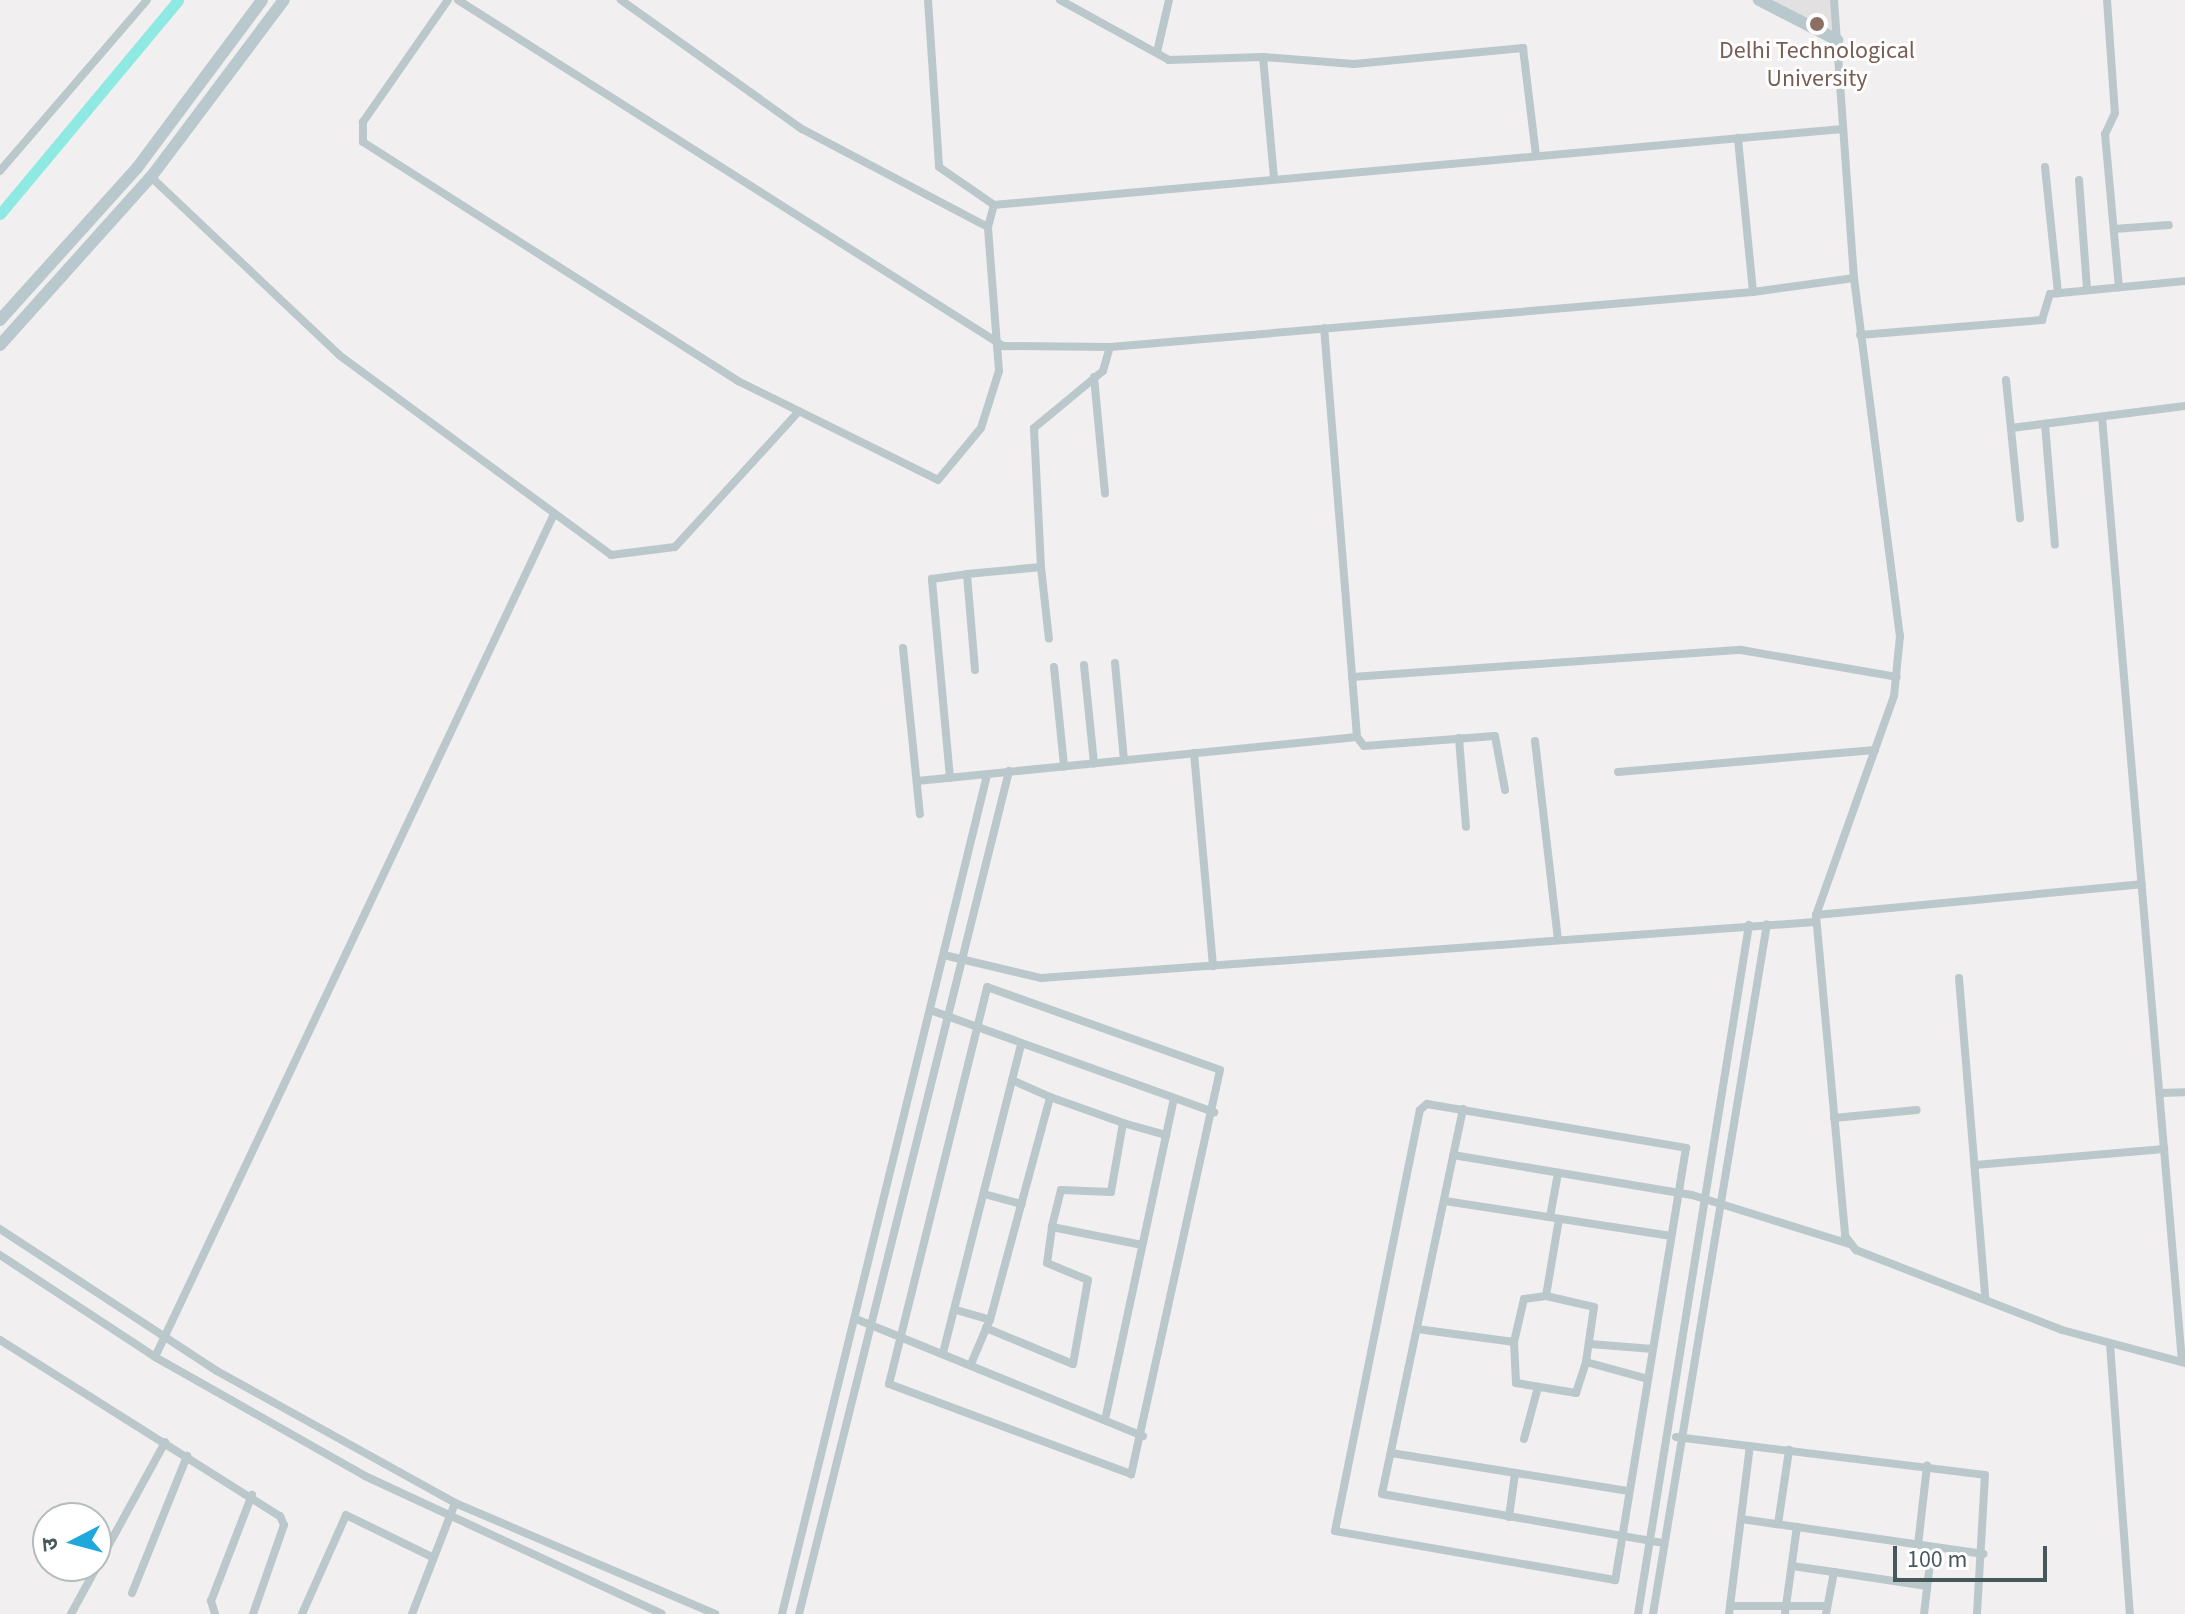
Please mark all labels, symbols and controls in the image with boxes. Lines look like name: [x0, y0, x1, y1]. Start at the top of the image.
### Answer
marker: Delhi Technological University: [1808, 15, 1826, 33]
place label: Delhi Technological University: [1719, 37, 1915, 93]
north arrow: [32, 1502, 112, 1582]
scale bar: [1897, 1530, 2051, 1580]
text: उ: [34, 1536, 67, 1552]
text: 100 m: [1907, 1542, 1967, 1577]

